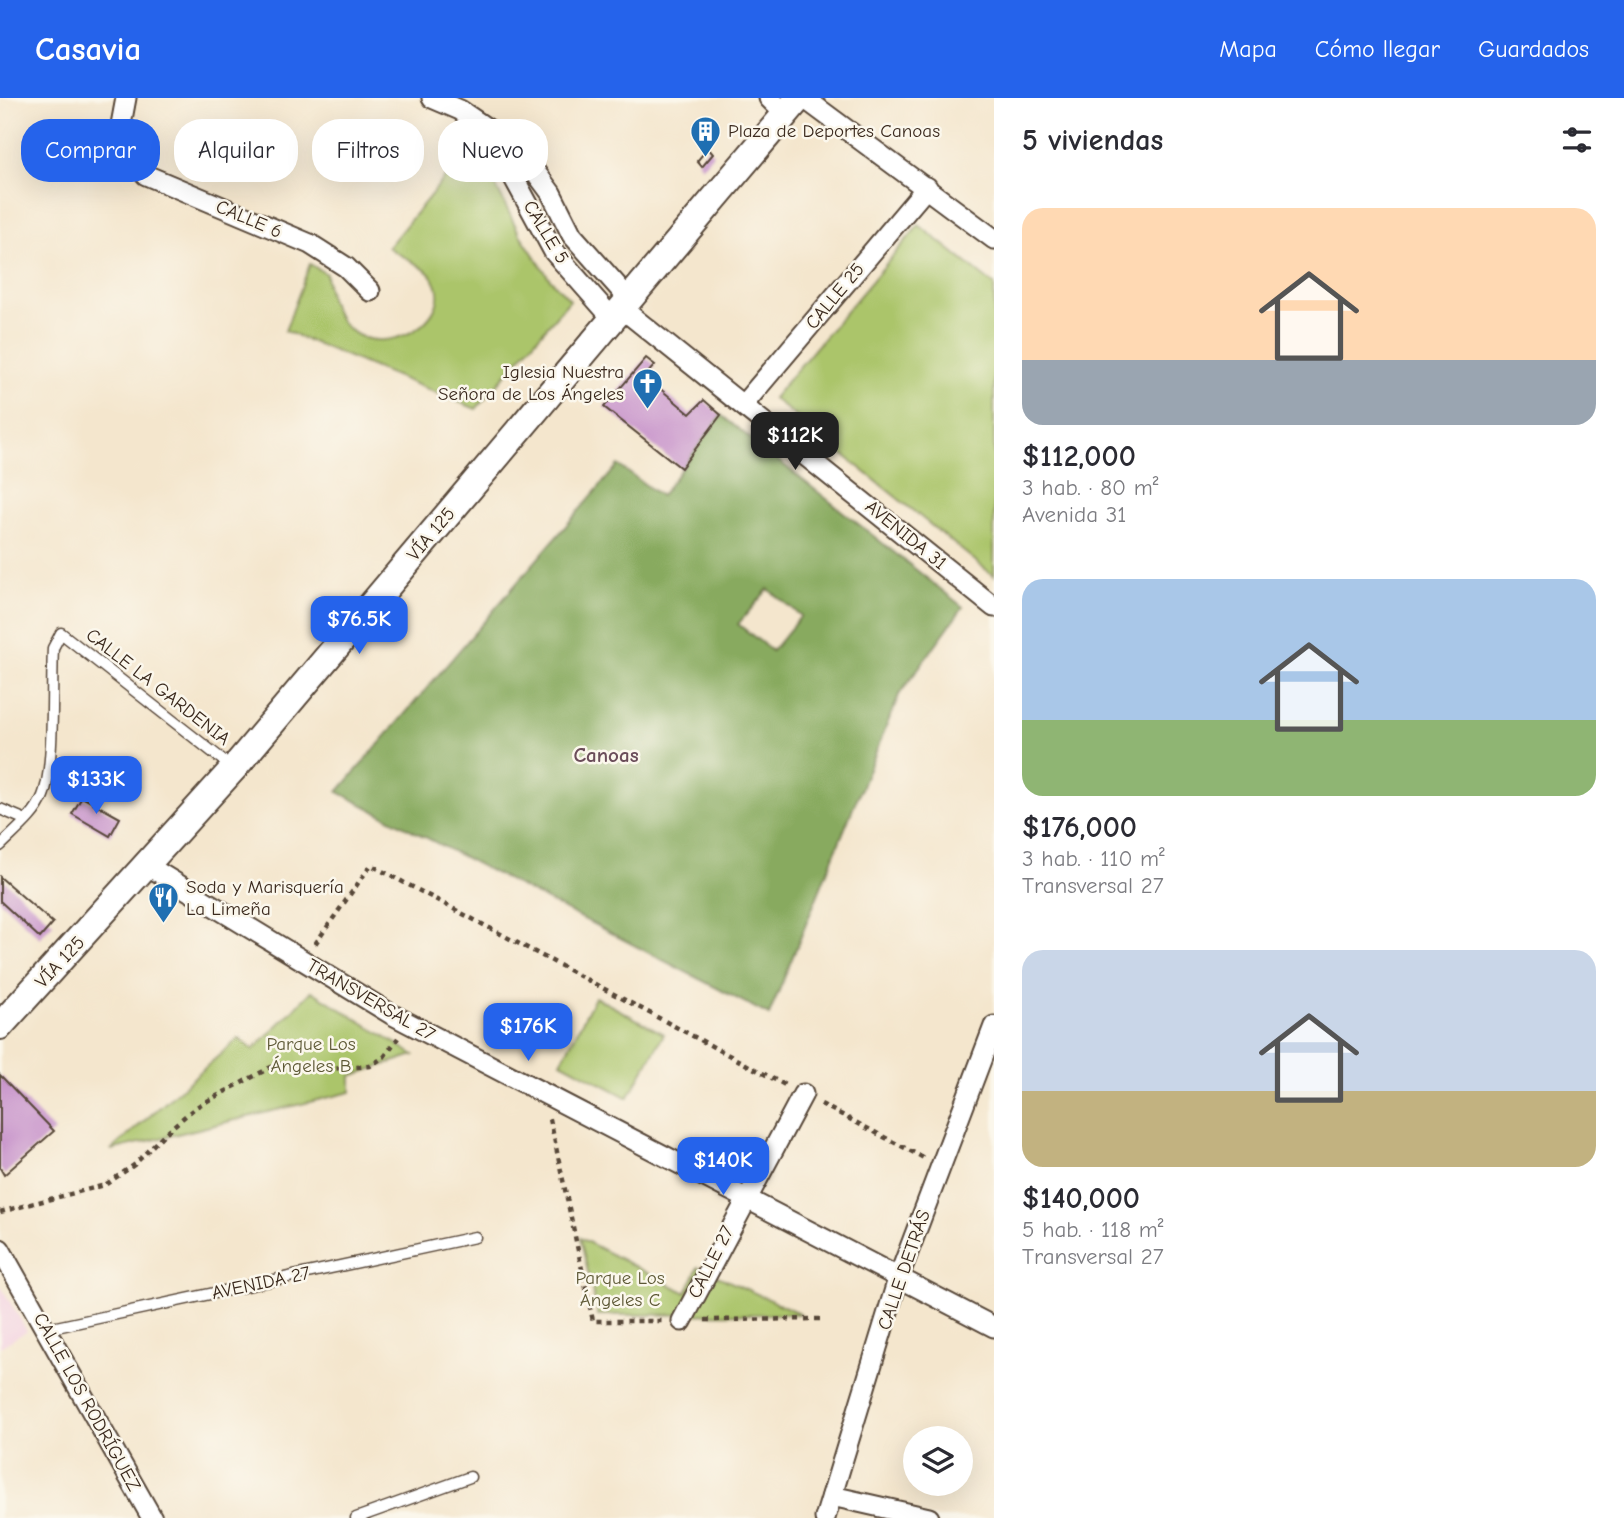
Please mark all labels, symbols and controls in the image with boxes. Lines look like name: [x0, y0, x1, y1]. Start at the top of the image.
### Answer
text: Casavia: [35, 30, 141, 68]
text: Mapa: [1219, 35, 1277, 63]
text: Cómo llegar: [1315, 35, 1440, 63]
text: Guardados: [1478, 35, 1589, 63]
building icon: Plaza de Deportes Canoas: [688, 114, 722, 158]
chip: Comprar: [21, 119, 160, 182]
chip: Alquilar: [174, 119, 298, 182]
chip: Filtros: [312, 119, 424, 182]
chip: Nuevo: [438, 119, 548, 182]
place label: Plaza de Deportes Canoas: [728, 120, 940, 142]
icon: filters: [1558, 121, 1596, 159]
text: 5 viviendas: [1022, 123, 1163, 158]
street label: CALLE 6: [213, 195, 285, 243]
street label: CALLE 5: [519, 196, 573, 268]
icon: home: [1246, 253, 1372, 379]
street label: CALLE 25: [801, 258, 869, 334]
place label: Iglesia Nuestra Señora de Los Ángeles: [438, 361, 624, 405]
church icon: Iglesia Nuestra Señora de Los Ángeles: [630, 366, 664, 410]
pin: $112K: [746, 412, 844, 472]
text: $112K: [767, 421, 823, 448]
text: $112,000: [1022, 439, 1136, 474]
text: 3 hab. · 80 m²: [1022, 474, 1158, 501]
street label: AVENIDA 31: [861, 496, 951, 574]
text: Avenida 31: [1022, 501, 1126, 528]
street label: VÍA 125: [402, 503, 460, 565]
pin: $76.5K: [302, 596, 416, 656]
text: $76.5K: [327, 605, 391, 632]
street label: CALLE LA GARDENIA: [82, 624, 234, 750]
icon: home: [1246, 624, 1372, 750]
district label: Canoas: [573, 743, 639, 767]
pin: $133K: [47, 756, 145, 816]
text: $133K: [67, 765, 125, 792]
text: $176,000: [1022, 810, 1137, 845]
text: 3 hab. · 110 m²: [1022, 845, 1165, 872]
text: Transversal 27: [1022, 872, 1164, 899]
place label: Soda y Marisquería La Limeña: [186, 876, 344, 920]
restaurant icon: Soda y Marisquería La Limeña: [146, 881, 180, 925]
street label: VÍA 125: [31, 932, 89, 992]
street label: TRANSVERSAL 27: [303, 954, 439, 1046]
icon: home: [1246, 995, 1372, 1121]
pin: $176K: [479, 1004, 577, 1063]
text: $176K: [499, 1012, 557, 1039]
park label: Parque Los Ángeles B: [266, 1033, 356, 1077]
pin: $140K: [674, 1138, 772, 1197]
text: $140K: [693, 1146, 753, 1173]
text: $140,000: [1022, 1181, 1140, 1216]
street label: CALLE DETRÁS: [873, 1207, 935, 1333]
text: 5 hab. · 118 m²: [1022, 1216, 1164, 1243]
street label: CALLE 27: [683, 1222, 739, 1302]
text: Transversal 27: [1022, 1243, 1164, 1270]
street label: AVENIDA 27: [210, 1262, 312, 1304]
park label: Parque Los Ángeles C: [575, 1267, 665, 1311]
street label: CALLE LOS RODRÍGUEZ: [29, 1309, 145, 1495]
map controls: [903, 1426, 973, 1496]
button: layers: [903, 1426, 973, 1496]

